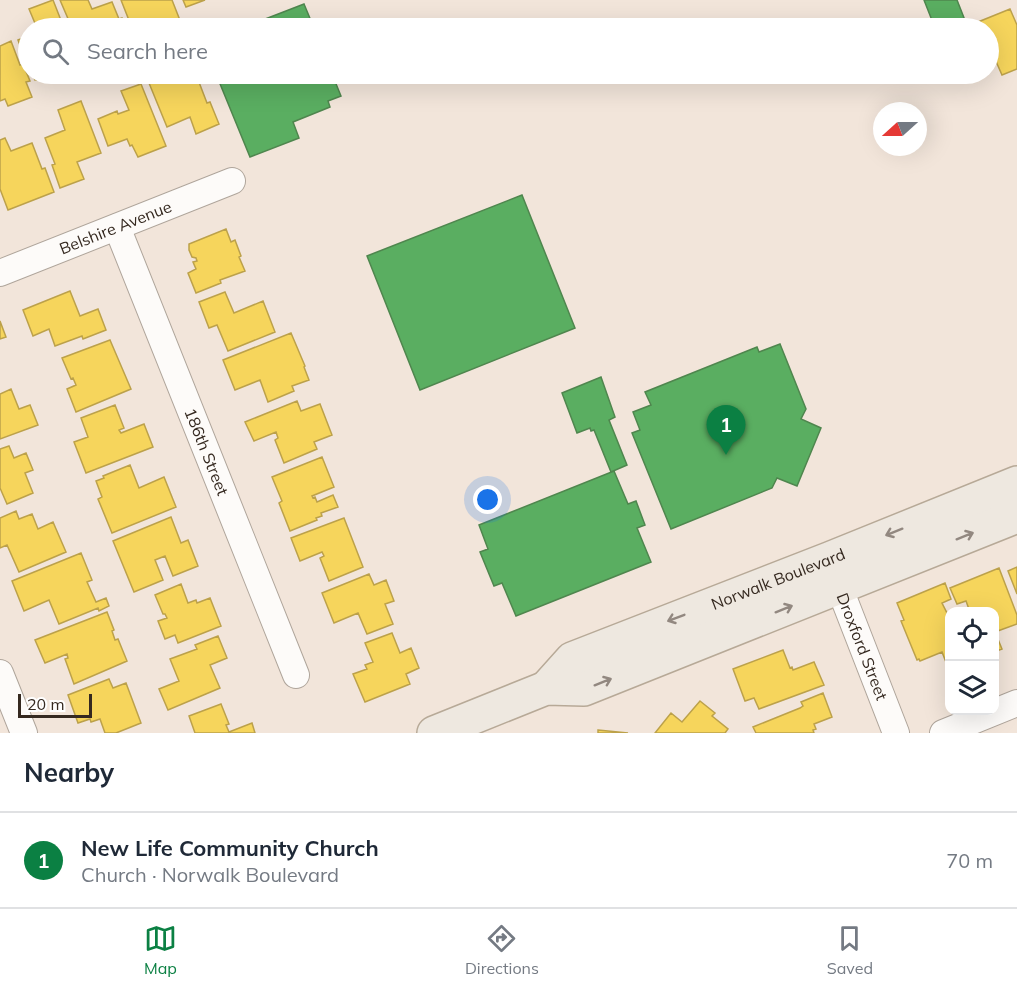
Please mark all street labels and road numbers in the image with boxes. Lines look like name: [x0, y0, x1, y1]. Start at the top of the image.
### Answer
street label: Belshire Avenue: [56, 196, 174, 259]
street label: 186th Street: [180, 405, 233, 499]
street label: Norwalk Boulevard: [708, 544, 848, 614]
street label: Droxford Street: [832, 590, 892, 703]

